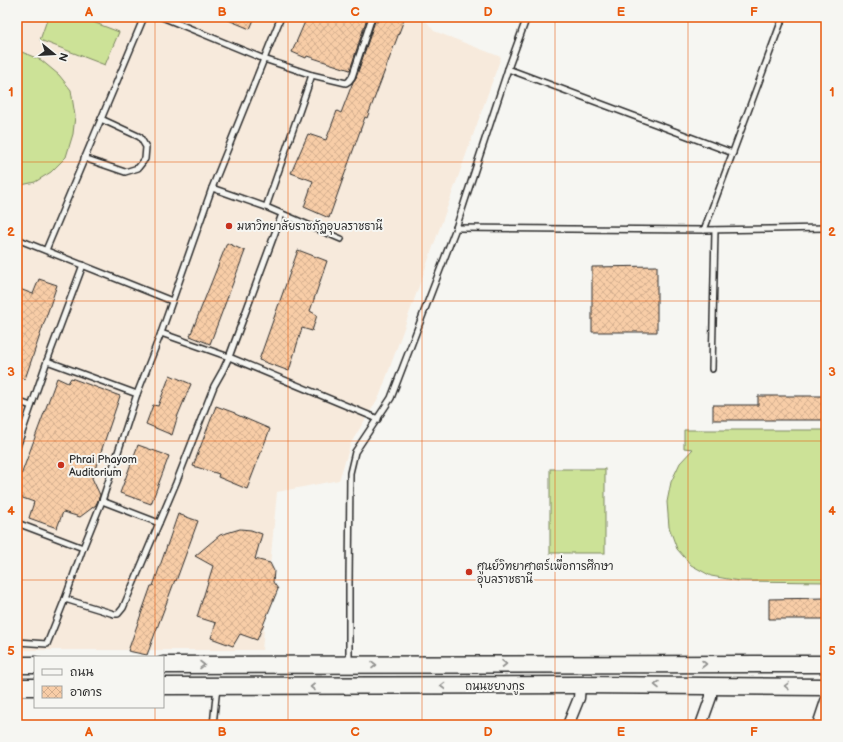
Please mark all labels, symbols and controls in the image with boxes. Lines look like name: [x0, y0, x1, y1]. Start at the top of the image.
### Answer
text: A: [84, 4, 93, 20]
text: B: [217, 4, 227, 20]
text: C: [350, 4, 360, 20]
text: D: [483, 4, 493, 20]
text: E: [617, 4, 626, 20]
text: F: [750, 4, 758, 20]
north arrow: [34, 34, 74, 74]
text: N: [56, 51, 70, 63]
text: 1: [8, 84, 14, 100]
text: 1: [829, 84, 835, 100]
place label: มหาวิทยาลัยราชภัฏอุบลราชธานี: [237, 219, 383, 235]
marker: มหาวิทยาลัยราชภัฏอุบลราชธานี: [224, 221, 234, 231]
text: 2: [7, 224, 15, 240]
text: 2: [828, 224, 836, 240]
text: 3: [7, 364, 15, 380]
text: 3: [828, 364, 836, 380]
place label: Phrai Phayom Auditorium: [69, 453, 137, 479]
marker: Phrai Phayom Auditorium: [56, 460, 66, 470]
text: 4: [7, 503, 15, 519]
text: 4: [828, 503, 836, 519]
place label: ศูนย์วิทยาศาตร์เพื่อการศึกษา อุบลราชธานี: [477, 555, 614, 588]
marker: ศูนย์วิทยาศาตร์เพื่อการศึกษา อุบลราชธานี: [464, 567, 474, 577]
text: 5: [7, 643, 15, 659]
text: 5: [828, 643, 836, 659]
legend: [34, 656, 164, 708]
one-way arrow: [501, 660, 507, 668]
one-way arrow: [701, 660, 707, 668]
one-way arrow: [199, 661, 205, 669]
one-way arrow: [371, 661, 377, 669]
text: ถนน: [70, 665, 94, 680]
street label: ถนนชยางกูร: [465, 680, 525, 695]
one-way arrow: [654, 681, 660, 689]
one-way arrow: [440, 682, 446, 690]
one-way arrow: [784, 682, 790, 690]
one-way arrow: [310, 683, 316, 691]
text: อาคาร: [70, 685, 102, 700]
text: A: [84, 724, 93, 740]
text: B: [217, 724, 227, 740]
text: C: [350, 724, 360, 740]
text: D: [483, 724, 493, 740]
text: E: [617, 724, 626, 740]
text: F: [750, 724, 758, 740]

